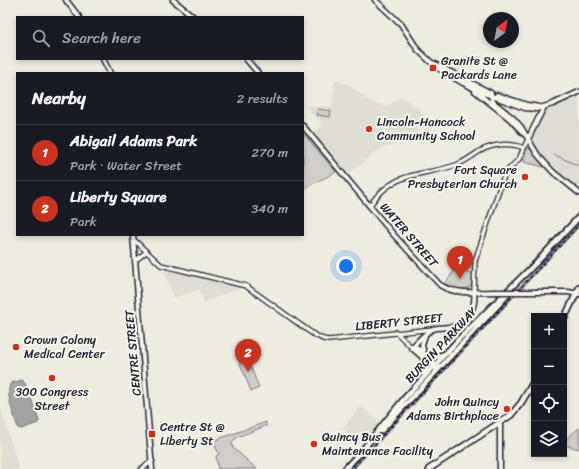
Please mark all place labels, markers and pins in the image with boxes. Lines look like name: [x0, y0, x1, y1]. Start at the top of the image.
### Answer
place label: Granite St @ Packards Lane: [441, 50, 517, 86]
marker: Granite St @ Packards Lane: [428, 63, 438, 73]
place label: Lincoln-Hancock Community School: [377, 111, 476, 147]
marker: Lincoln-Hancock Community School: [364, 124, 374, 134]
place label: Fort Square Presbyterian Church: [408, 159, 517, 195]
marker: Fort Square Presbyterian Church: [520, 172, 530, 182]
pin: 1: [447, 246, 473, 279]
place label: Crown Colony Medical Center: [24, 329, 106, 365]
pin: 2: [235, 339, 261, 372]
marker: Crown Colony Medical Center: [11, 342, 21, 352]
marker: 300 Congress Street: [47, 373, 57, 383]
place label: 300 Congress Street: [15, 381, 89, 417]
place label: John Quincy Adams Birthplace: [405, 391, 500, 427]
marker: John Quincy Adams Birthplace: [502, 404, 512, 414]
place label: Centre St @ Liberty St: [160, 416, 225, 452]
place label: Quincy Bus Maintenance Facility: [322, 426, 434, 462]
marker: Centre St @ Liberty St: [147, 429, 157, 439]
marker: Quincy Bus Maintenance Facility: [309, 439, 319, 449]

